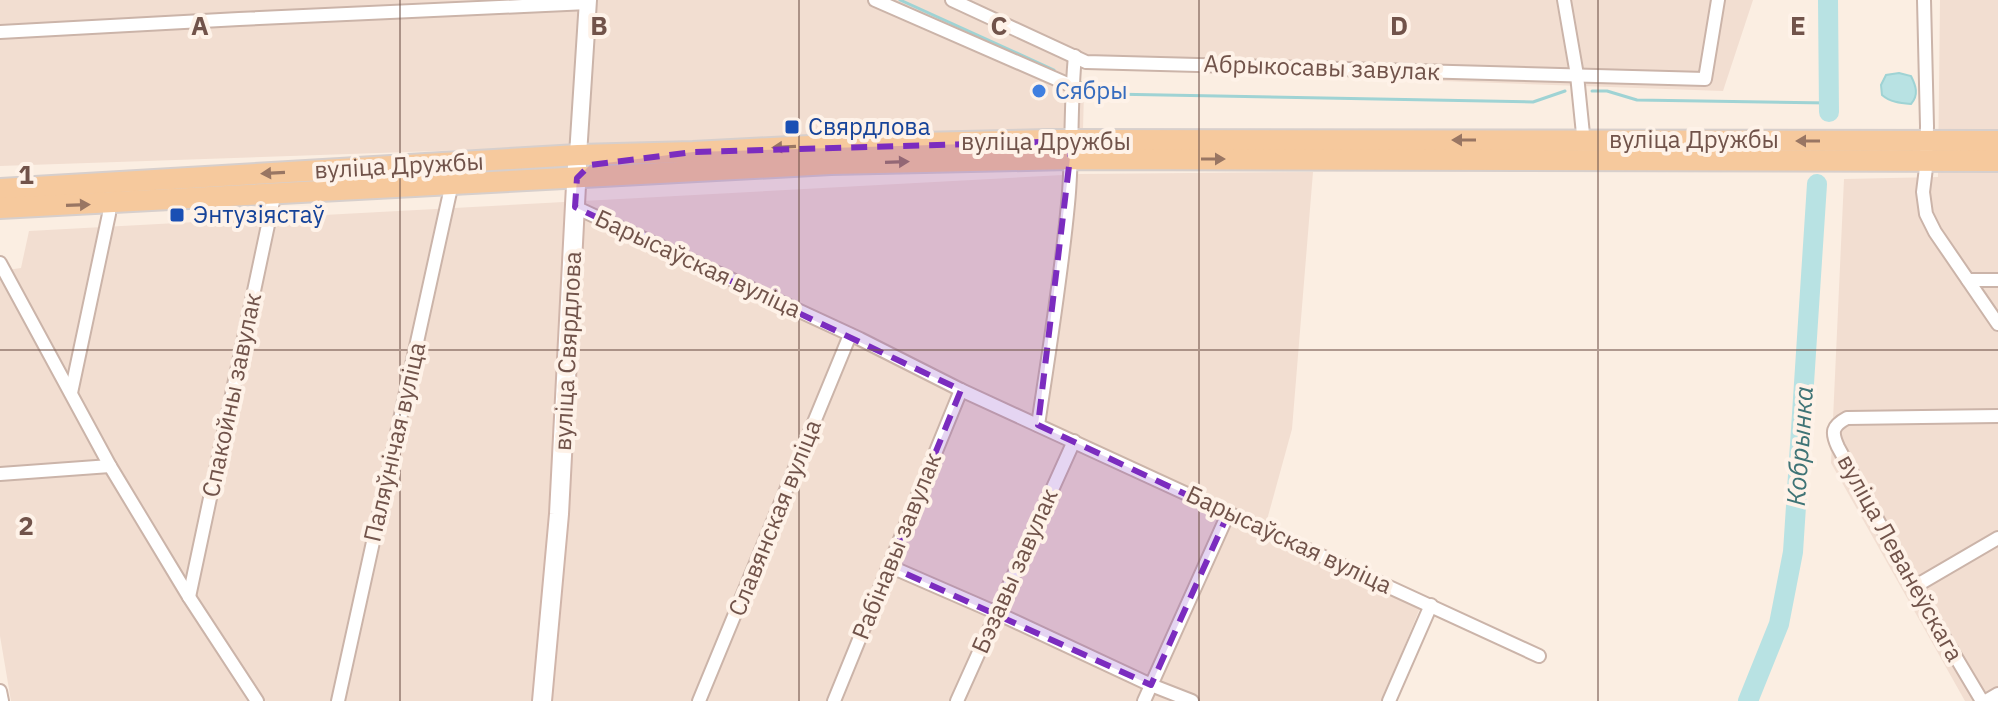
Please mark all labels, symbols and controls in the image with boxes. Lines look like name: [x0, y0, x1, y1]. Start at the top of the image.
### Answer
text: A: [191, 8, 209, 42]
text: B: [590, 8, 608, 42]
text: C: [991, 8, 1008, 42]
text: D: [1390, 8, 1408, 42]
text: E: [1790, 8, 1806, 42]
street label: Абрыкосавы завулак: [1203, 47, 1441, 87]
place label: Сябры: [1055, 74, 1128, 106]
marker: Сябры: [1030, 82, 1048, 100]
place label: Свярдлова: [808, 110, 931, 142]
marker: Свярдлова: [783, 118, 801, 136]
street label: вуліца Дружбы: [1609, 123, 1779, 155]
street label: вуліца Дружбы: [961, 125, 1131, 157]
one-way arrow: [1451, 134, 1476, 146]
one-way arrow: [1795, 135, 1820, 147]
one-way arrow: [771, 141, 796, 154]
street label: вуліца Дружбы: [313, 145, 485, 185]
one-way arrow: [1201, 153, 1226, 165]
one-way arrow: [885, 156, 910, 169]
text: 1: [18, 157, 34, 191]
one-way arrow: [260, 167, 285, 180]
one-way arrow: [66, 198, 91, 211]
place label: Энтузіястаў: [193, 198, 325, 230]
street label: Барысаўская вуліца: [590, 201, 807, 325]
marker: Энтузіястаў: [168, 206, 186, 224]
street label: вуліца Свярдлова: [546, 250, 588, 451]
street label: Спакойны завулак: [194, 290, 268, 500]
street label: Паляўнічая вуліца: [355, 339, 433, 545]
water label: Кобрынка: [1778, 385, 1820, 507]
street label: Славянская вуліца: [720, 414, 828, 621]
street label: Рабінавы завулак: [844, 447, 948, 644]
street label: вуліца Леванеўскага: [1831, 448, 1971, 667]
street label: Барысаўская вуліца: [1181, 477, 1398, 601]
street label: Бэзавы завулак: [963, 483, 1065, 658]
text: 2: [18, 508, 34, 542]

